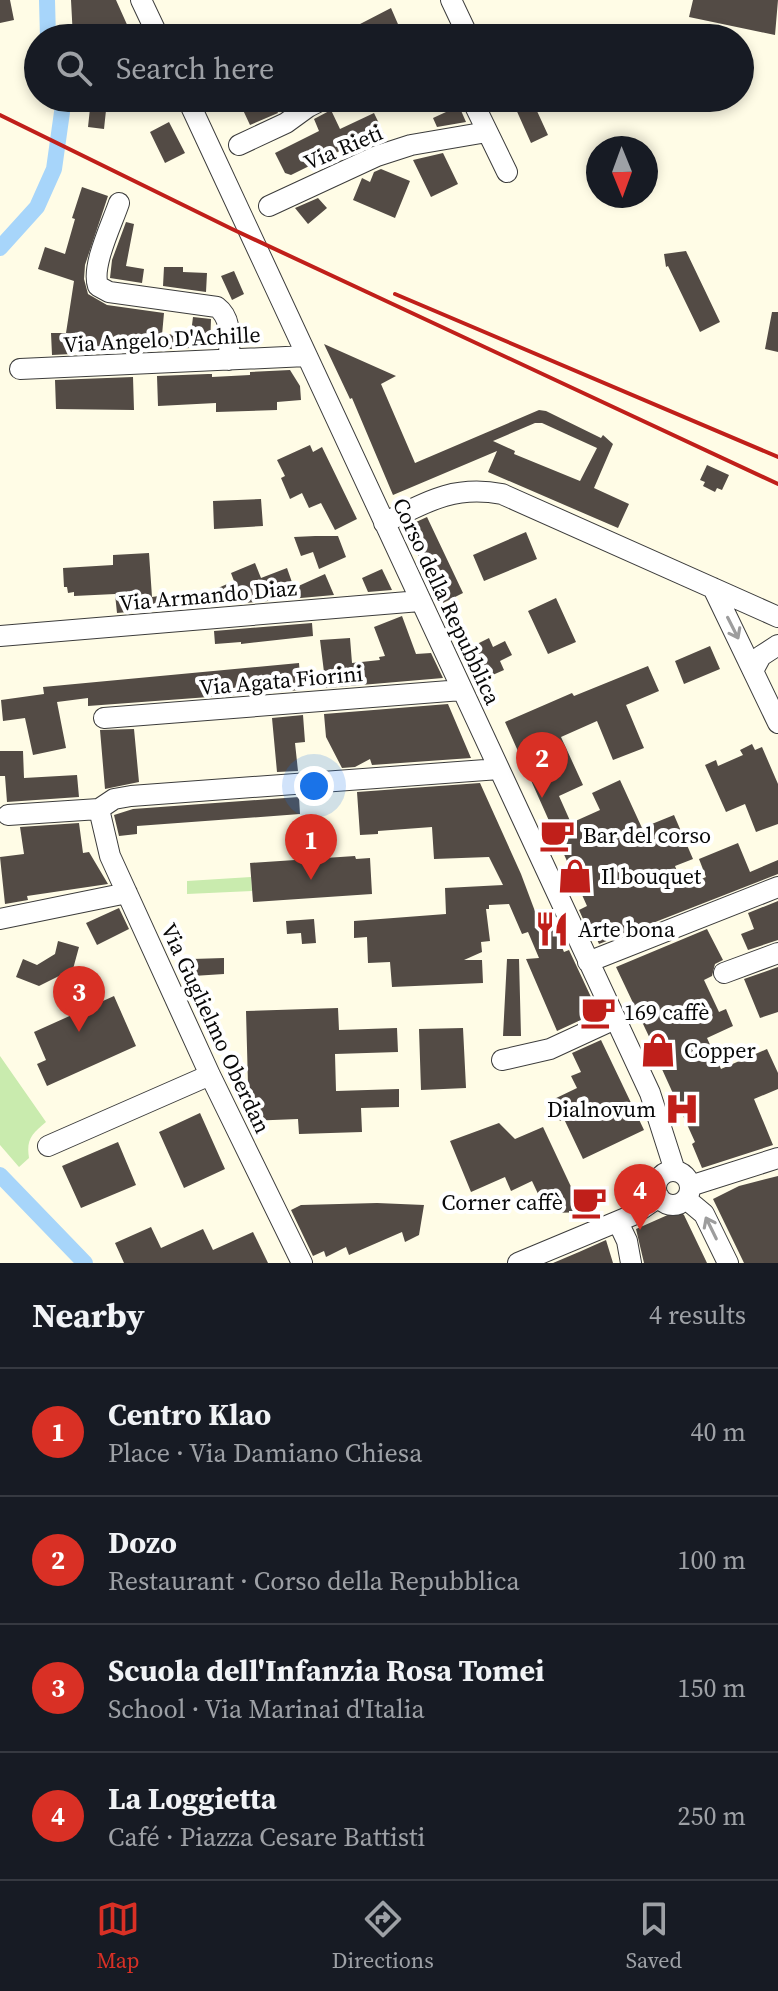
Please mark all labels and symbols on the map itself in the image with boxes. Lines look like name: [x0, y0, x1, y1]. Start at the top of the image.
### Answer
street label: Via Rieti: [299, 117, 387, 177]
north arrow: [586, 136, 658, 208]
street label: Via Angelo D'Achille: [63, 319, 261, 359]
street label: Corso della Repubblica: [386, 493, 508, 710]
street label: Via Armando Diaz: [118, 572, 298, 618]
one-way arrow: [726, 616, 742, 640]
street label: Via Agata Fiorini: [198, 658, 364, 702]
pin: 2: [516, 732, 568, 798]
your location: [294, 766, 334, 806]
pin: 1: [285, 814, 337, 880]
cafe icon: Bar del corso: [538, 816, 576, 854]
place label: Bar del corso: [583, 820, 711, 850]
shop icon: Il bouquet: [556, 857, 594, 895]
place label: Il bouquet: [601, 861, 702, 891]
restaurant icon: Arte bona: [533, 910, 571, 948]
place label: Arte bona: [578, 914, 676, 944]
street label: Via Guglielmo Oberdan: [154, 918, 278, 1138]
pin: 3: [53, 966, 105, 1032]
cafe icon: 169 caffè: [579, 993, 617, 1031]
place label: 169 caffè: [624, 997, 709, 1027]
shop icon: Copper: [639, 1031, 677, 1069]
place label: Copper: [684, 1035, 756, 1065]
hospital icon: Dialnovum: [663, 1090, 701, 1128]
place label: Dialnovum: [547, 1094, 656, 1124]
pin: 4: [614, 1164, 666, 1230]
cafe icon: Corner caffè: [570, 1183, 608, 1221]
place label: Corner caffè: [441, 1187, 563, 1217]
one-way arrow: [703, 1216, 718, 1240]

